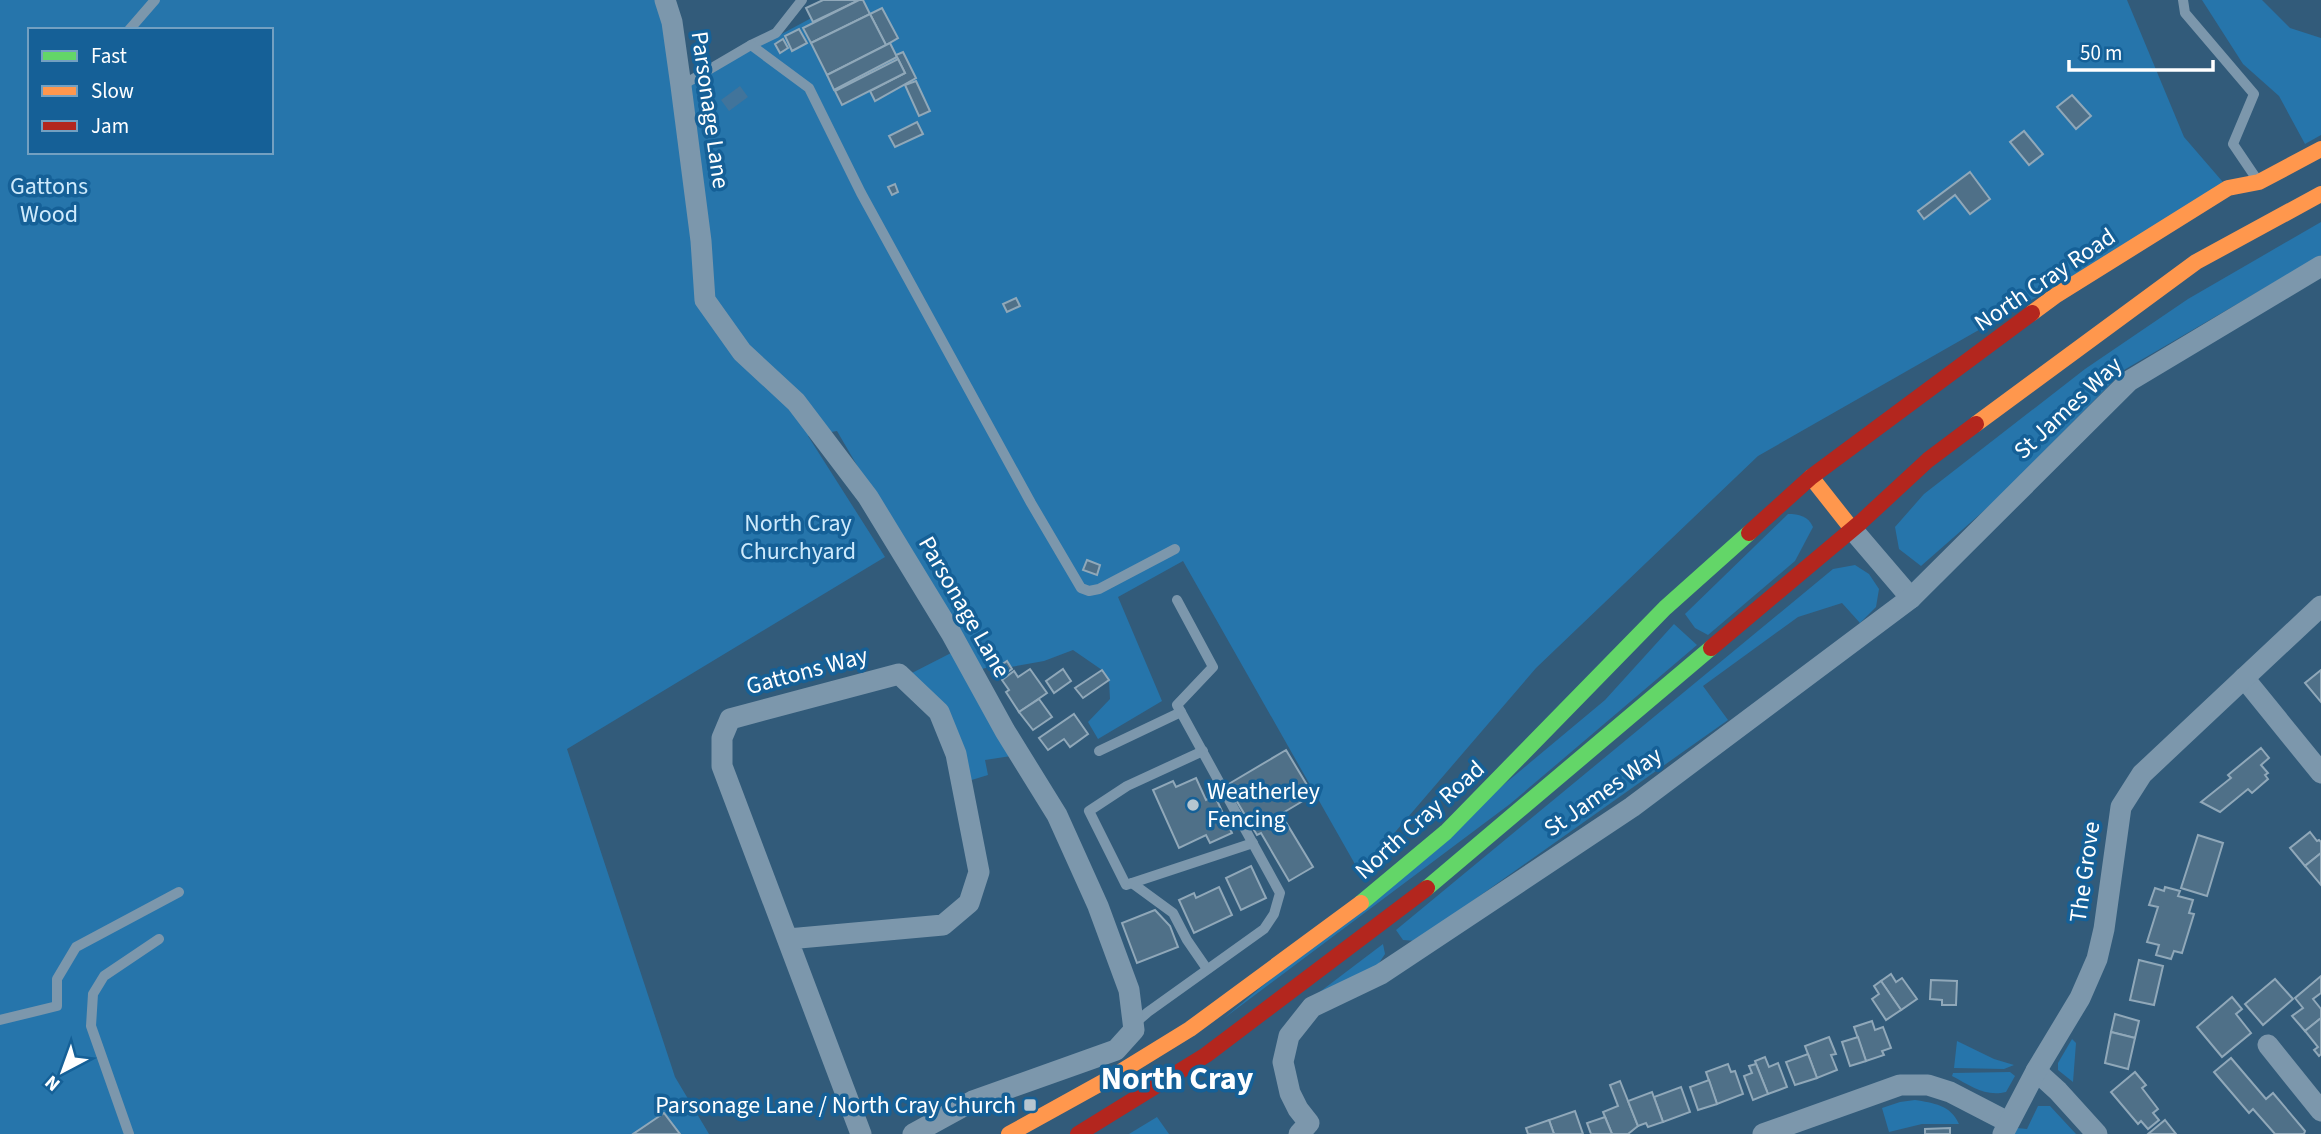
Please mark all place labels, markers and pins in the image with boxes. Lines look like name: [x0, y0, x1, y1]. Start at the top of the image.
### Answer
place label: Weatherley Fencing: [1207, 774, 1320, 837]
marker: Weatherley Fencing: [1185, 797, 1201, 813]
place label: Parsonage Lane / North Cray Church: [655, 1088, 1016, 1123]
marker: Parsonage Lane / North Cray Church: [1022, 1097, 1038, 1113]

